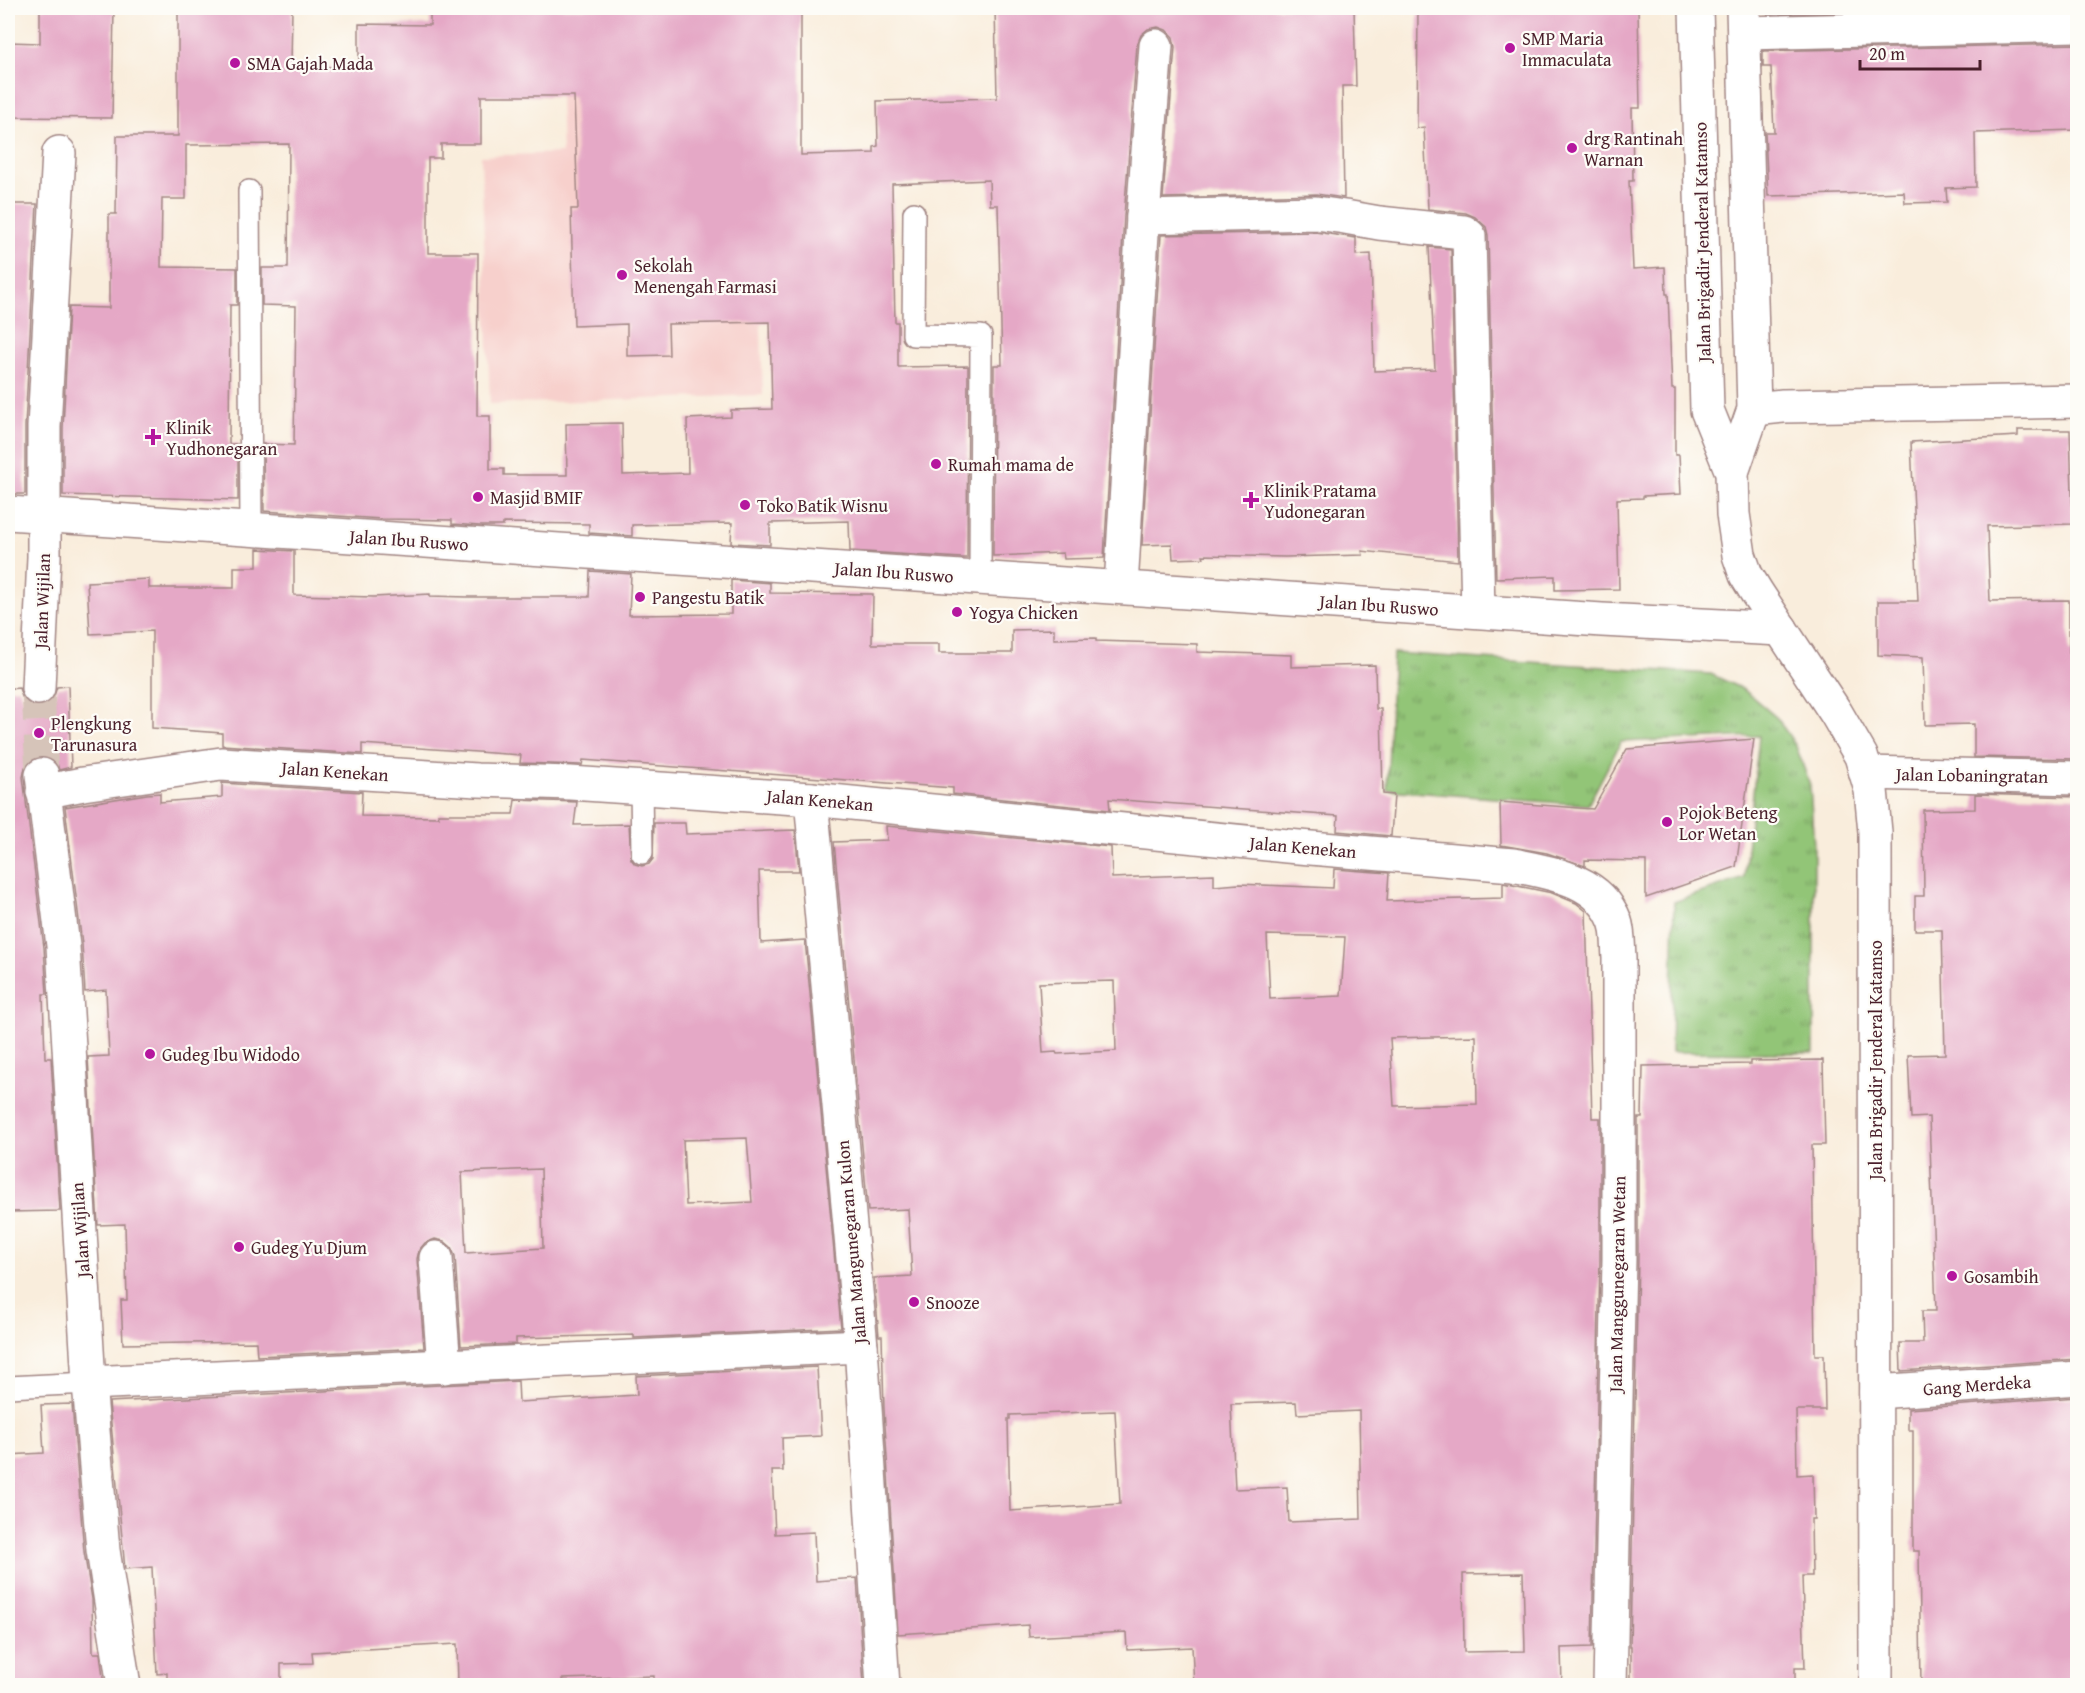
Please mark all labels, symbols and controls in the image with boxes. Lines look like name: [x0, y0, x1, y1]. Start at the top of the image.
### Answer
place label: SMP Maria Immaculata: [1522, 25, 1612, 73]
scale bar: [1860, 33, 1980, 71]
text: 20 m: [1869, 40, 1905, 67]
marker: SMP Maria Immaculata: [1503, 41, 1517, 55]
place label: SMA Gajah Mada: [247, 50, 374, 77]
marker: SMA Gajah Mada: [228, 56, 242, 70]
street label: Jalan Brigadir Jenderal Katamso: [1686, 122, 1718, 364]
place label: drg Rantinah Warnan: [1584, 125, 1683, 173]
marker: drg Rantinah Warnan: [1565, 141, 1579, 155]
place label: Sekolah Menengah Farmasi: [634, 252, 777, 300]
marker: Sekolah Menengah Farmasi: [615, 268, 629, 282]
place label: Klinik Yudhonegaran: [166, 414, 277, 462]
marker: Klinik Yudhonegaran: [144, 428, 162, 446]
place label: Rumah mama de: [948, 451, 1074, 478]
marker: Rumah mama de: [929, 457, 943, 471]
place label: Klinik Pratama Yudonegaran: [1264, 477, 1377, 525]
place label: Masjid BMIF: [490, 484, 583, 511]
marker: Masjid BMIF: [471, 490, 485, 504]
marker: Klinik Pratama Yudonegaran: [1242, 491, 1260, 509]
place label: Toko Batik Wisnu: [757, 492, 888, 519]
marker: Toko Batik Wisnu: [738, 498, 752, 512]
street label: Jalan Ibu Ruswo: [347, 522, 469, 558]
street label: Jalan Wijilan: [27, 553, 57, 651]
street label: Jalan Ibu Ruswo: [832, 554, 954, 590]
place label: Pangestu Batik: [652, 584, 765, 611]
street label: Jalan Ibu Ruswo: [1317, 587, 1439, 623]
marker: Pangestu Batik: [633, 590, 647, 604]
place label: Yogya Chicken: [969, 599, 1078, 626]
marker: Yogya Chicken: [950, 605, 964, 619]
place label: Plengkung Tarunasura: [51, 710, 138, 758]
marker: Plengkung Tarunasura: [32, 726, 46, 740]
street label: Jalan Kenekan: [279, 754, 389, 788]
street label: Jalan Lobaningratan: [1894, 760, 2048, 790]
street label: Jalan Kenekan: [763, 782, 875, 818]
place label: Pojok Beteng Lor Wetan: [1679, 799, 1778, 847]
marker: Pojok Beteng Lor Wetan: [1660, 815, 1674, 829]
street label: Jalan Kenekan: [1246, 829, 1358, 865]
street label: Jalan Brigadir Jenderal Katamso: [1862, 940, 1889, 1182]
place label: Gudeg Ibu Widodo: [162, 1041, 300, 1068]
marker: Gudeg Ibu Widodo: [143, 1047, 157, 1061]
street label: Jalan Mangunegaran Kulon: [829, 1139, 874, 1347]
street label: Jalan Manggunegaran Wetan: [1602, 1175, 1632, 1395]
street label: Jalan Wijilan: [63, 1181, 97, 1281]
place label: Gudeg Yu Djum: [251, 1234, 367, 1261]
marker: Gudeg Yu Djum: [232, 1240, 246, 1254]
place label: Gosambih: [1964, 1263, 2039, 1290]
marker: Gosambih: [1945, 1269, 1959, 1283]
place label: Snooze: [926, 1289, 980, 1316]
marker: Snooze: [907, 1295, 921, 1309]
street label: Gang Merdeka: [1922, 1368, 2032, 1402]

